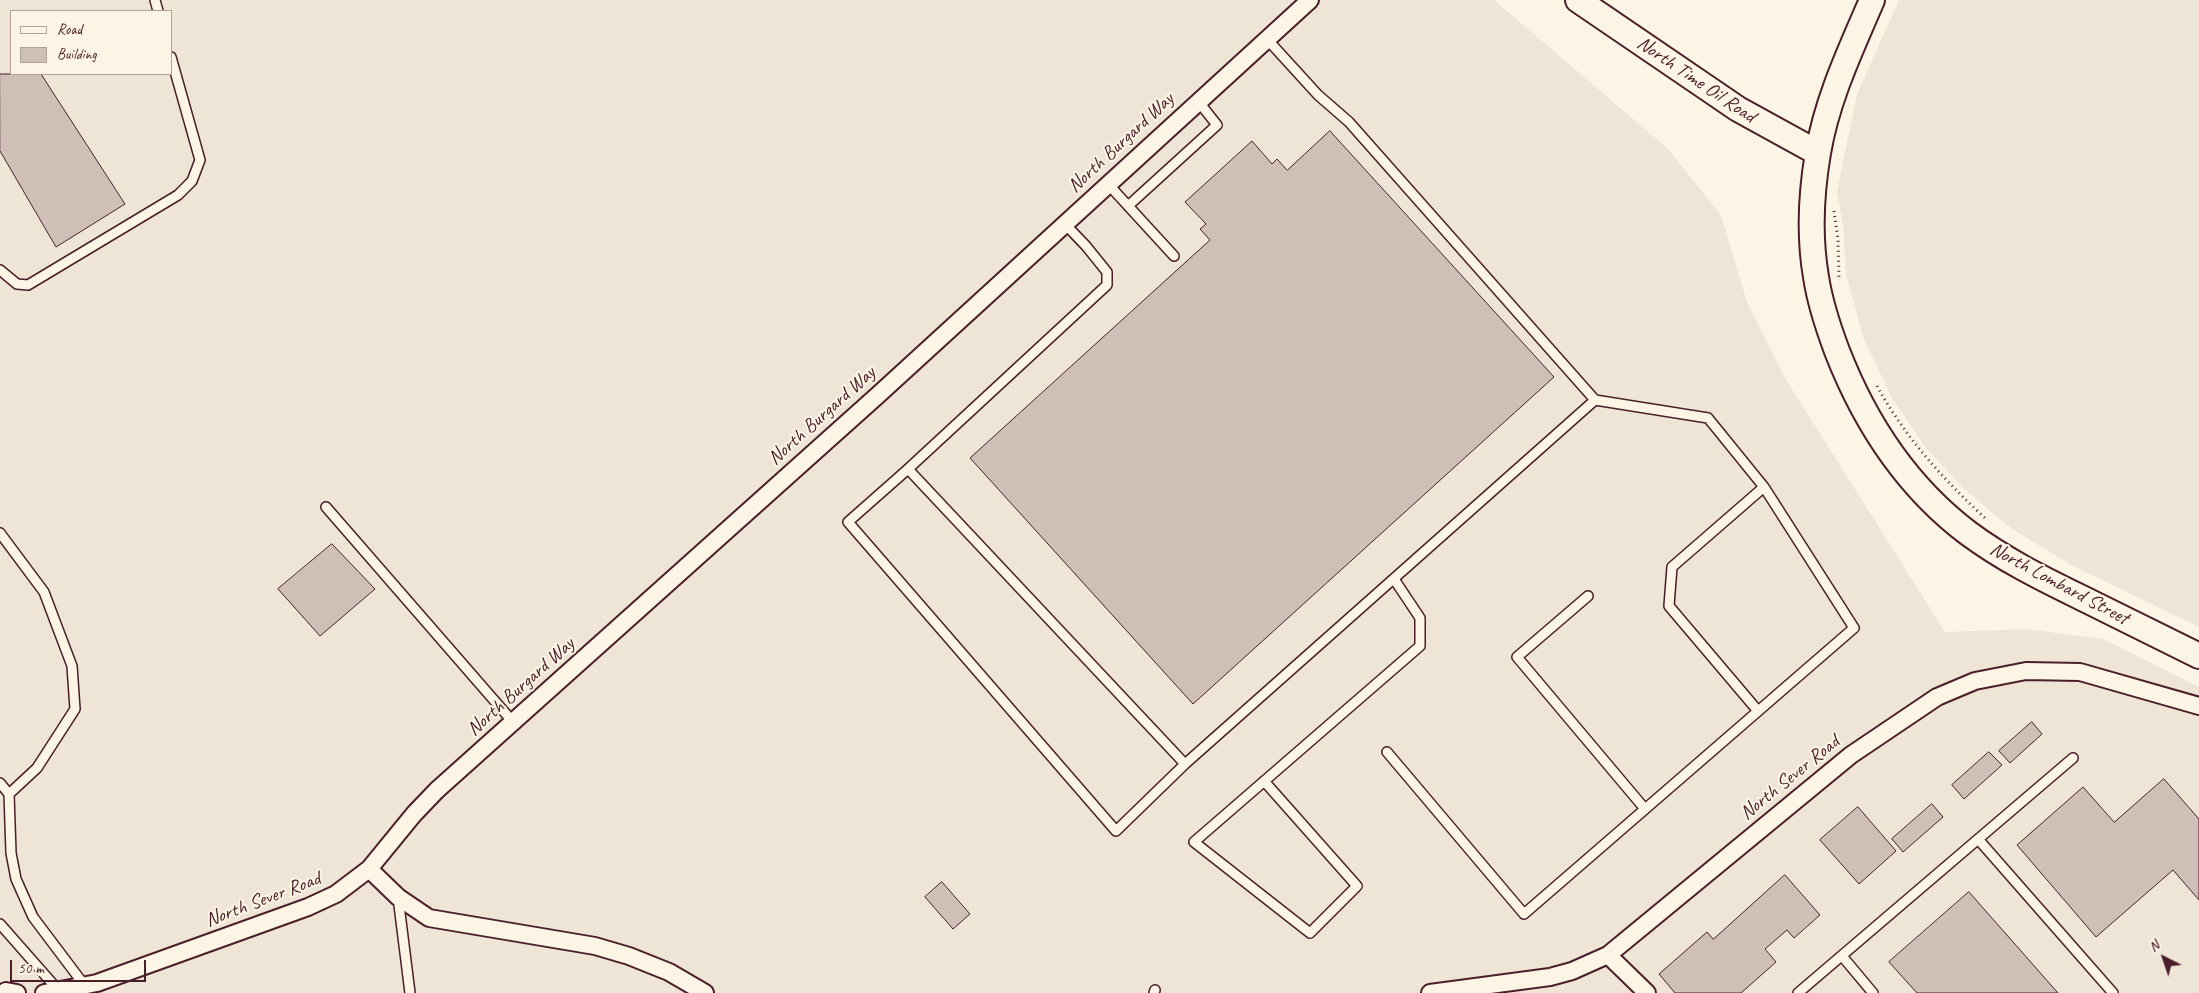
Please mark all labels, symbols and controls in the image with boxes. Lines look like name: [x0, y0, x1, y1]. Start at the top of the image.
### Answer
legend: [10, 10, 172, 75]
text: Road: [57, 20, 82, 39]
street label: North Time Oil Road: [1632, 31, 1760, 129]
text: Building: [57, 45, 96, 64]
street label: North Burgard Way: [1063, 88, 1179, 198]
street label: North Burgard Way: [763, 361, 881, 471]
street label: North Lombard Street: [1985, 537, 2133, 631]
street label: North Burgard Way: [462, 632, 580, 742]
street label: North Sever Road: [1735, 731, 1845, 825]
street label: North Sever Road: [202, 867, 324, 933]
north arrow: [2139, 933, 2189, 983]
text: N: [2145, 937, 2163, 956]
scale bar: [12, 950, 149, 982]
text: 50 m: [18, 959, 44, 978]

